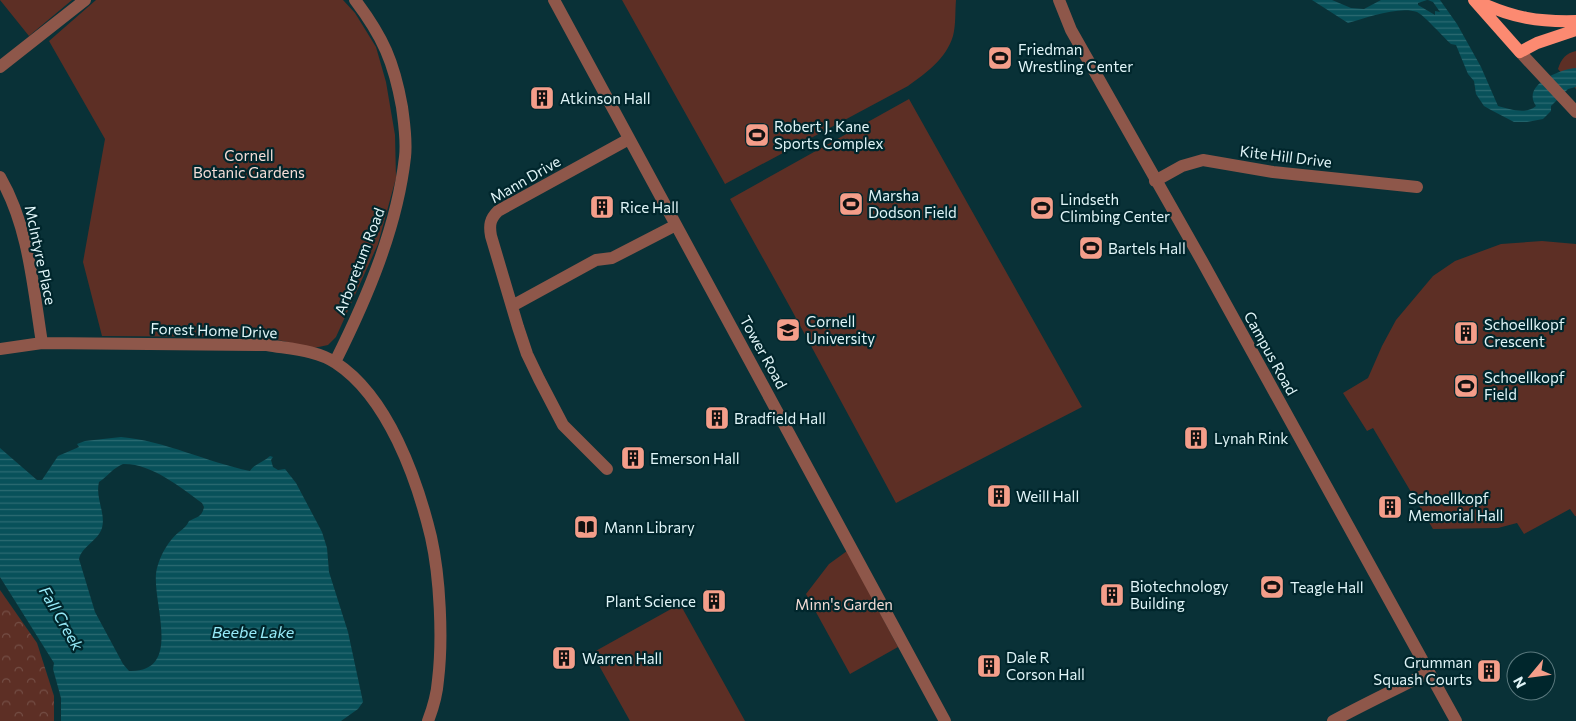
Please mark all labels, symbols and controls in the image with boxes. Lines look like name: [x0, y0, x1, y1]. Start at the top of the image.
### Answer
place label: Friedman Wrestling Center: [1018, 40, 1133, 75]
sports icon: Friedman Wrestling Center: [987, 45, 1013, 71]
building icon: Atkinson Hall: [529, 85, 555, 111]
place label: Atkinson Hall: [560, 89, 650, 107]
place label: Robert J. Kane Sports Complex: [774, 117, 883, 152]
sports icon: Robert J. Kane Sports Complex: [744, 122, 770, 148]
street label: Kite Hill Drive: [1239, 141, 1333, 171]
park label: Cornell Botanic Gardens: [193, 146, 305, 181]
street label: Mann Drive: [487, 152, 564, 206]
place label: Marsha Dodson Field: [868, 186, 957, 221]
place label: Lindseth Climbing Center: [1060, 190, 1170, 225]
sports icon: Marsha Dodson Field: [838, 191, 864, 217]
building icon: Rice Hall: [589, 194, 615, 220]
sports icon: Lindseth Climbing Center: [1029, 195, 1055, 221]
place label: Rice Hall: [620, 198, 679, 216]
street label: McIntyre Place: [22, 204, 60, 307]
street label: Arboretum Road: [330, 205, 388, 317]
sports icon: Bartels Hall: [1078, 235, 1104, 261]
place label: Bartels Hall: [1108, 239, 1186, 257]
street label: Campus Road: [1241, 308, 1301, 398]
street label: Tower Road: [737, 312, 791, 392]
place label: Cornell University: [806, 312, 875, 347]
place label: Schoellkopf Crescent: [1484, 315, 1565, 350]
school or university icon: Cornell University: [775, 317, 801, 343]
street label: Forest Home Drive: [150, 319, 278, 341]
building icon: Schoellkopf Crescent: [1453, 320, 1479, 346]
place label: Schoellkopf Field: [1484, 368, 1565, 403]
sports icon: Schoellkopf Field: [1453, 373, 1479, 399]
building icon: Bradfield Hall: [704, 405, 730, 431]
place label: Bradfield Hall: [734, 409, 826, 427]
building icon: Lynah Rink: [1183, 425, 1209, 451]
place label: Lynah Rink: [1214, 429, 1288, 447]
building icon: Emerson Hall: [620, 445, 646, 471]
place label: Emerson Hall: [650, 449, 740, 467]
building icon: Weill Hall: [986, 483, 1012, 509]
place label: Weill Hall: [1016, 487, 1079, 505]
place label: Schoellkopf Memorial Hall: [1408, 489, 1503, 524]
building icon: Schoellkopf Memorial Hall: [1377, 494, 1403, 520]
library icon: Mann Library: [573, 514, 599, 540]
place label: Mann Library: [604, 518, 695, 536]
sports icon: Teagle Hall: [1259, 574, 1285, 600]
place label: Biotechnology Building: [1130, 577, 1229, 612]
place label: Teagle Hall: [1290, 578, 1364, 596]
water label: Fall Creek: [36, 582, 88, 654]
building icon: Biotechnology Building: [1099, 582, 1125, 608]
building icon: Plant Science: [701, 588, 727, 614]
place label: Plant Science: [605, 592, 696, 610]
park label: Minn's Garden: [795, 595, 893, 613]
water label: Beebe Lake: [212, 622, 295, 641]
building icon: Warren Hall: [551, 645, 577, 671]
place label: Dale R Corson Hall: [1006, 648, 1085, 683]
place label: Warren Hall: [582, 649, 662, 667]
north arrow: [1506, 651, 1556, 701]
building icon: Dale R Corson Hall: [976, 653, 1002, 679]
place label: Grumman Squash Courts: [1373, 653, 1472, 688]
building icon: Grumman Squash Courts: [1476, 658, 1502, 684]
text: N: [1509, 674, 1529, 691]

